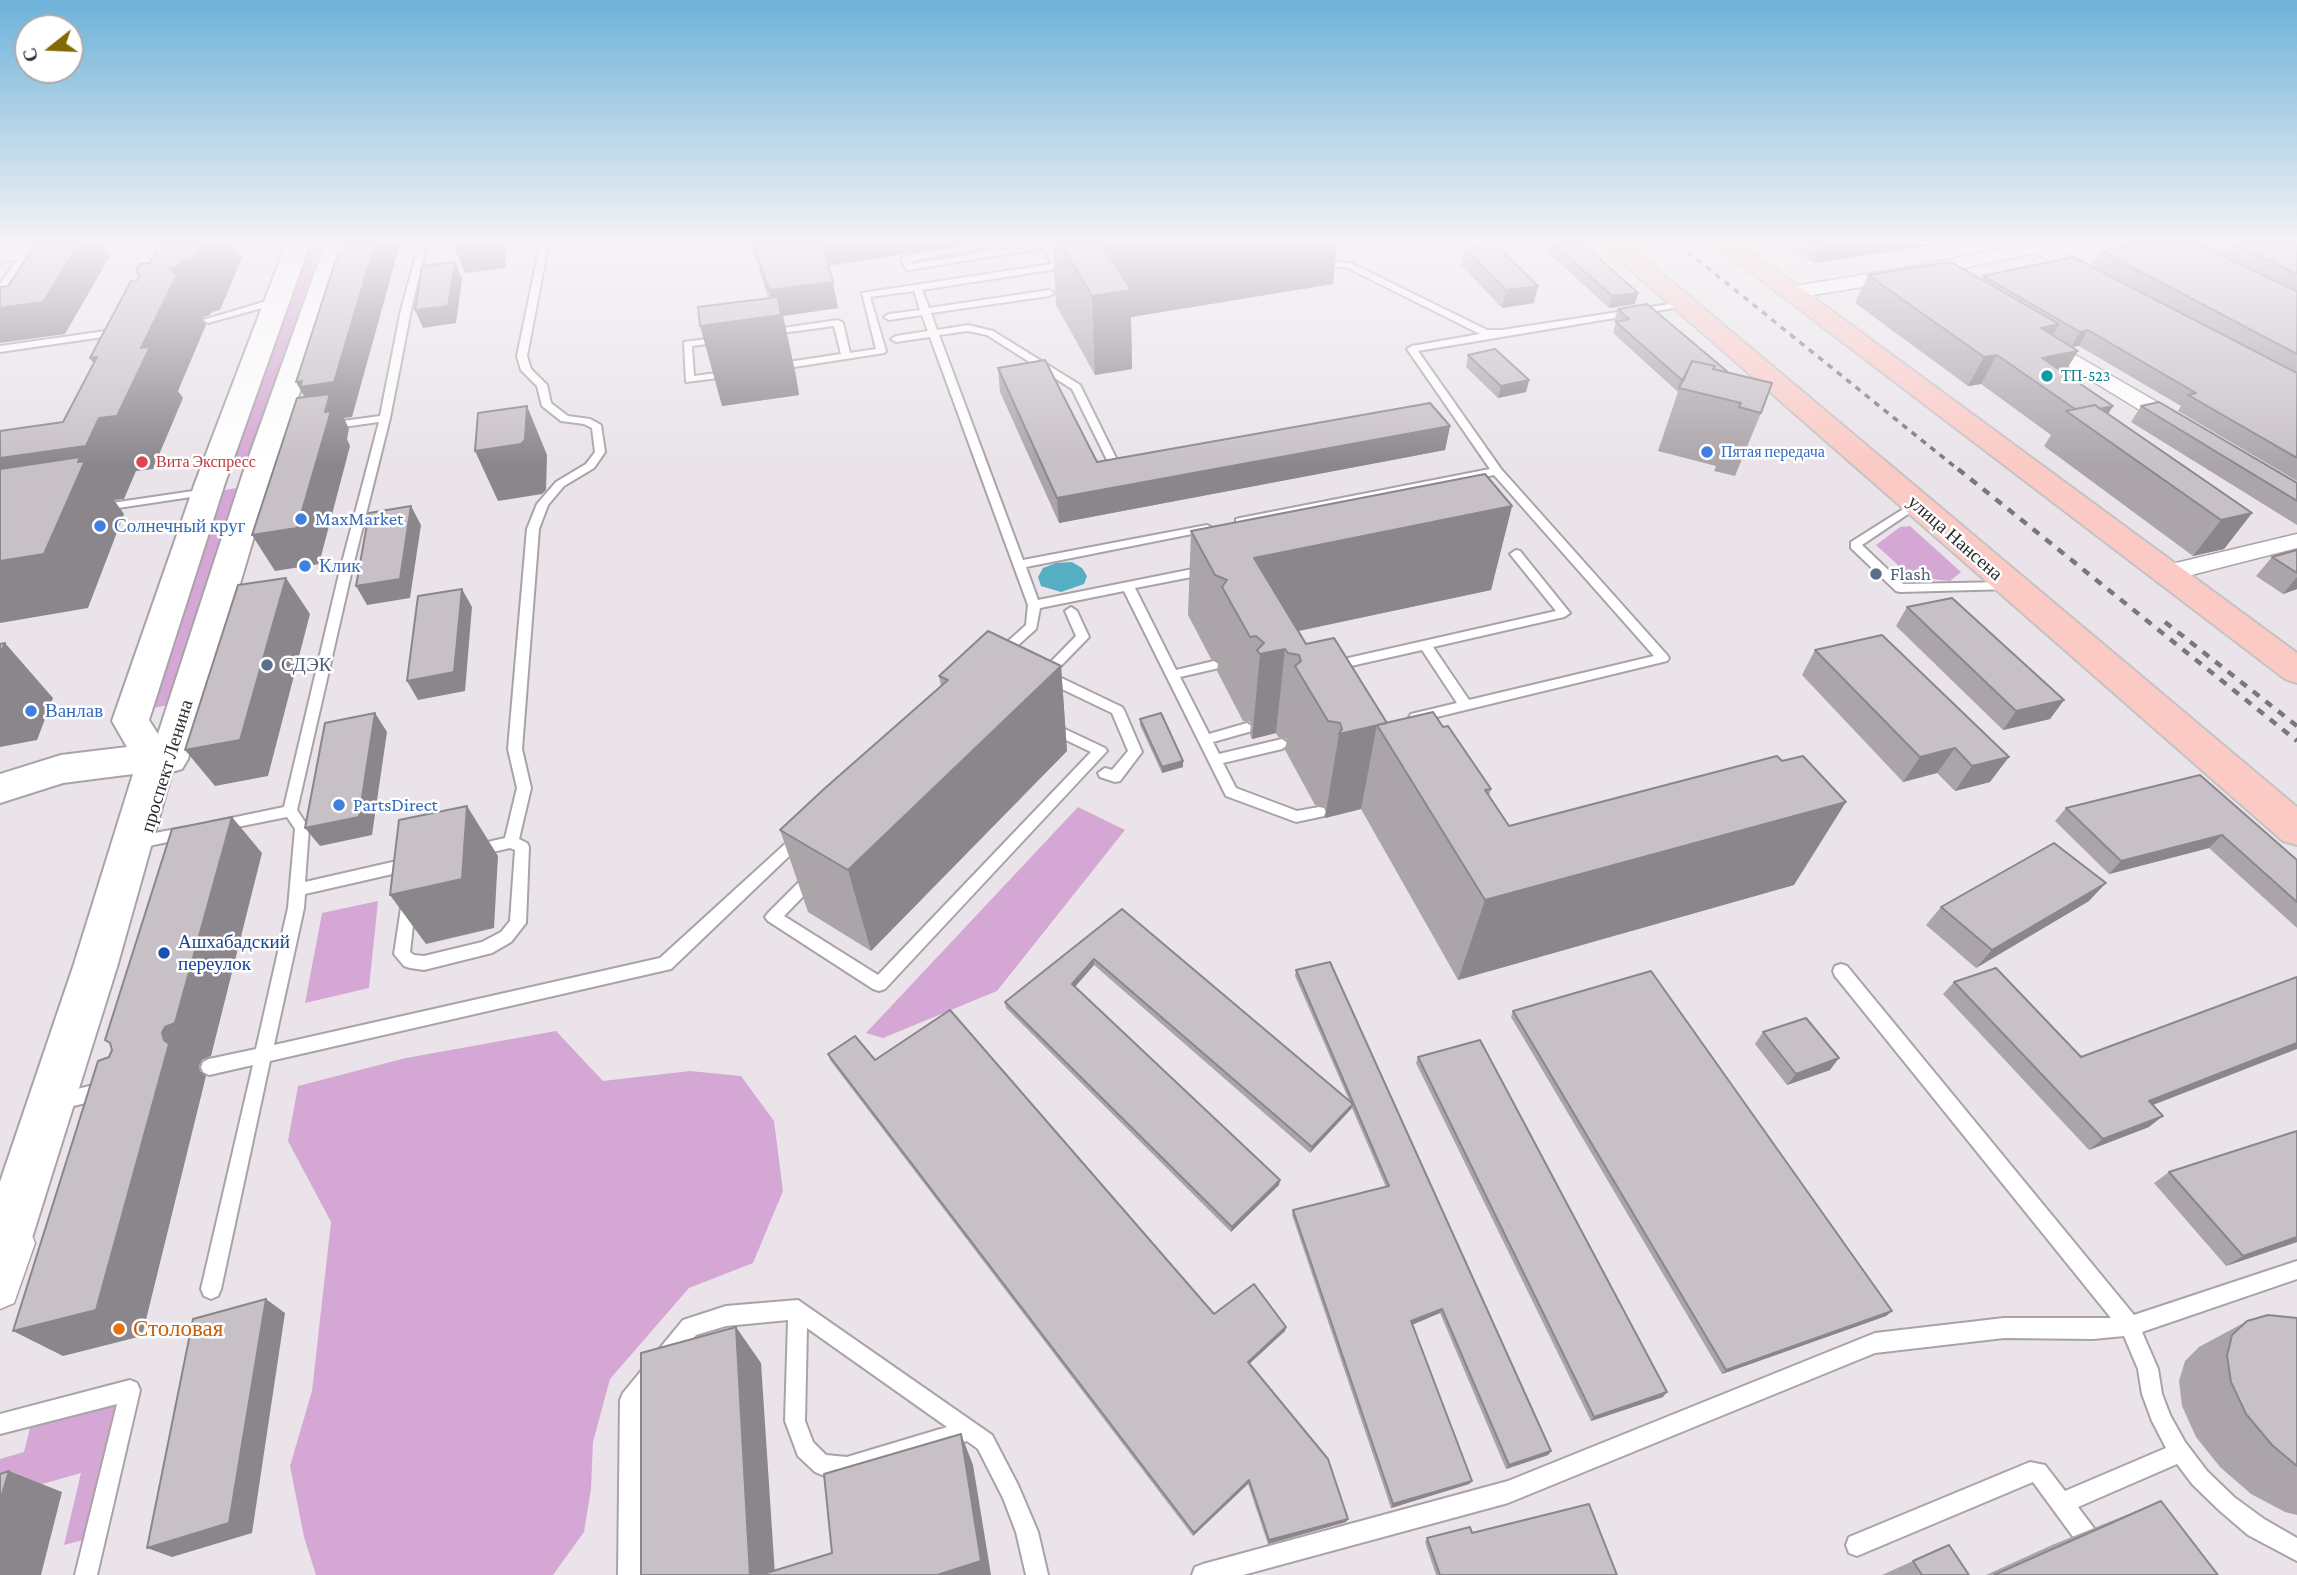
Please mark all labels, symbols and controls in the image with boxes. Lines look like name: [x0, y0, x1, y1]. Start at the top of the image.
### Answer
north arrow: [14, 14, 84, 84]
text: С: [18, 45, 43, 65]
place label: ТП-523: [2061, 366, 2110, 386]
marker: ТП-523: [2039, 368, 2055, 384]
place label: Пятая передача: [1721, 442, 1825, 462]
marker: Пятая передача: [1699, 444, 1715, 460]
place label: Вита Экспресс: [156, 452, 256, 472]
marker: Вита Экспресс: [134, 454, 150, 470]
street label: улица Нансена: [1903, 491, 2007, 585]
place label: MaxMarket: [315, 508, 403, 530]
marker: MaxMarket: [293, 511, 309, 527]
place label: Солнечный круг: [114, 515, 246, 537]
marker: Солнечный круг: [92, 518, 108, 534]
place label: Клик: [319, 555, 361, 577]
marker: Клик: [297, 558, 313, 574]
place label: Flash: [1890, 563, 1931, 585]
marker: Flash: [1868, 566, 1884, 582]
place label: СДЭК: [281, 654, 331, 676]
marker: СДЭК: [259, 657, 275, 673]
street label: проспект Ленина: [136, 697, 198, 835]
place label: Ванлав: [45, 700, 103, 722]
marker: Ванлав: [23, 703, 39, 719]
place label: PartsDirect: [353, 794, 438, 816]
marker: PartsDirect: [331, 797, 347, 813]
place label: Ашхабадский переулок: [178, 931, 290, 975]
marker: Ашхабадский переулок: [156, 945, 172, 961]
place label: Столовая: [133, 1315, 223, 1343]
marker: Столовая: [111, 1321, 127, 1337]

